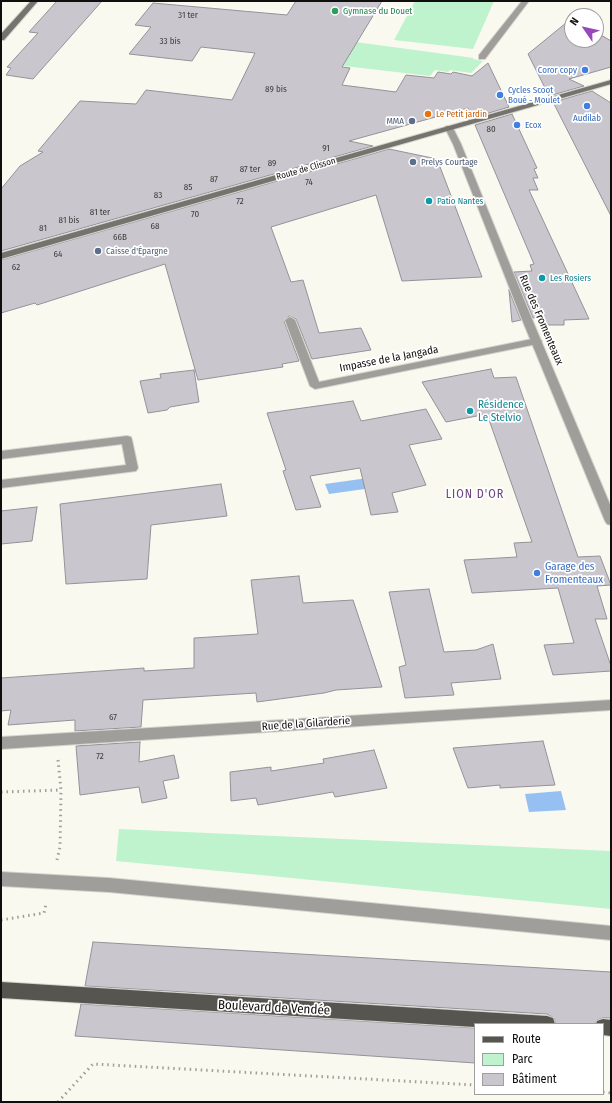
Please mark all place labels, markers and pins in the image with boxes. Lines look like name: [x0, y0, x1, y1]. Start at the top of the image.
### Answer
marker: Gymnase du Douet: [330, 6, 340, 16]
place label: Gymnase du Douet: [343, 6, 412, 16]
place label: Coror copy: [538, 65, 577, 75]
marker: Coror copy: [580, 65, 590, 75]
place label: Cycles Scoot Boué - Moulet: [508, 85, 560, 106]
marker: Cycles Scoot Boué - Moulet: [495, 90, 505, 100]
marker: Audilab: [582, 101, 592, 111]
marker: Le Petit jardin: [423, 109, 433, 119]
place label: Le Petit jardin: [436, 109, 487, 119]
place label: Audilab: [573, 113, 601, 123]
place label: MMA: [386, 116, 404, 126]
marker: MMA: [407, 116, 417, 126]
marker: Ecox: [512, 120, 522, 130]
place label: Ecox: [525, 120, 541, 130]
marker: Prelys Courtage: [408, 157, 418, 167]
place label: Prelys Courtage: [421, 157, 478, 167]
marker: Patio Nantes: [424, 196, 434, 206]
place label: Patio Nantes: [437, 196, 483, 206]
marker: Caisse d'Épargne: [93, 246, 103, 256]
place label: Caisse d'Épargne: [106, 246, 168, 256]
marker: Les Rosiers: [537, 273, 547, 283]
place label: Les Rosiers: [550, 273, 591, 283]
place label: Résidence Le Stelvio: [478, 398, 524, 424]
marker: Résidence Le Stelvio: [465, 406, 475, 416]
place label: Garage des Fromenteaux: [545, 560, 603, 586]
marker: Garage des Fromenteaux: [532, 568, 542, 578]

